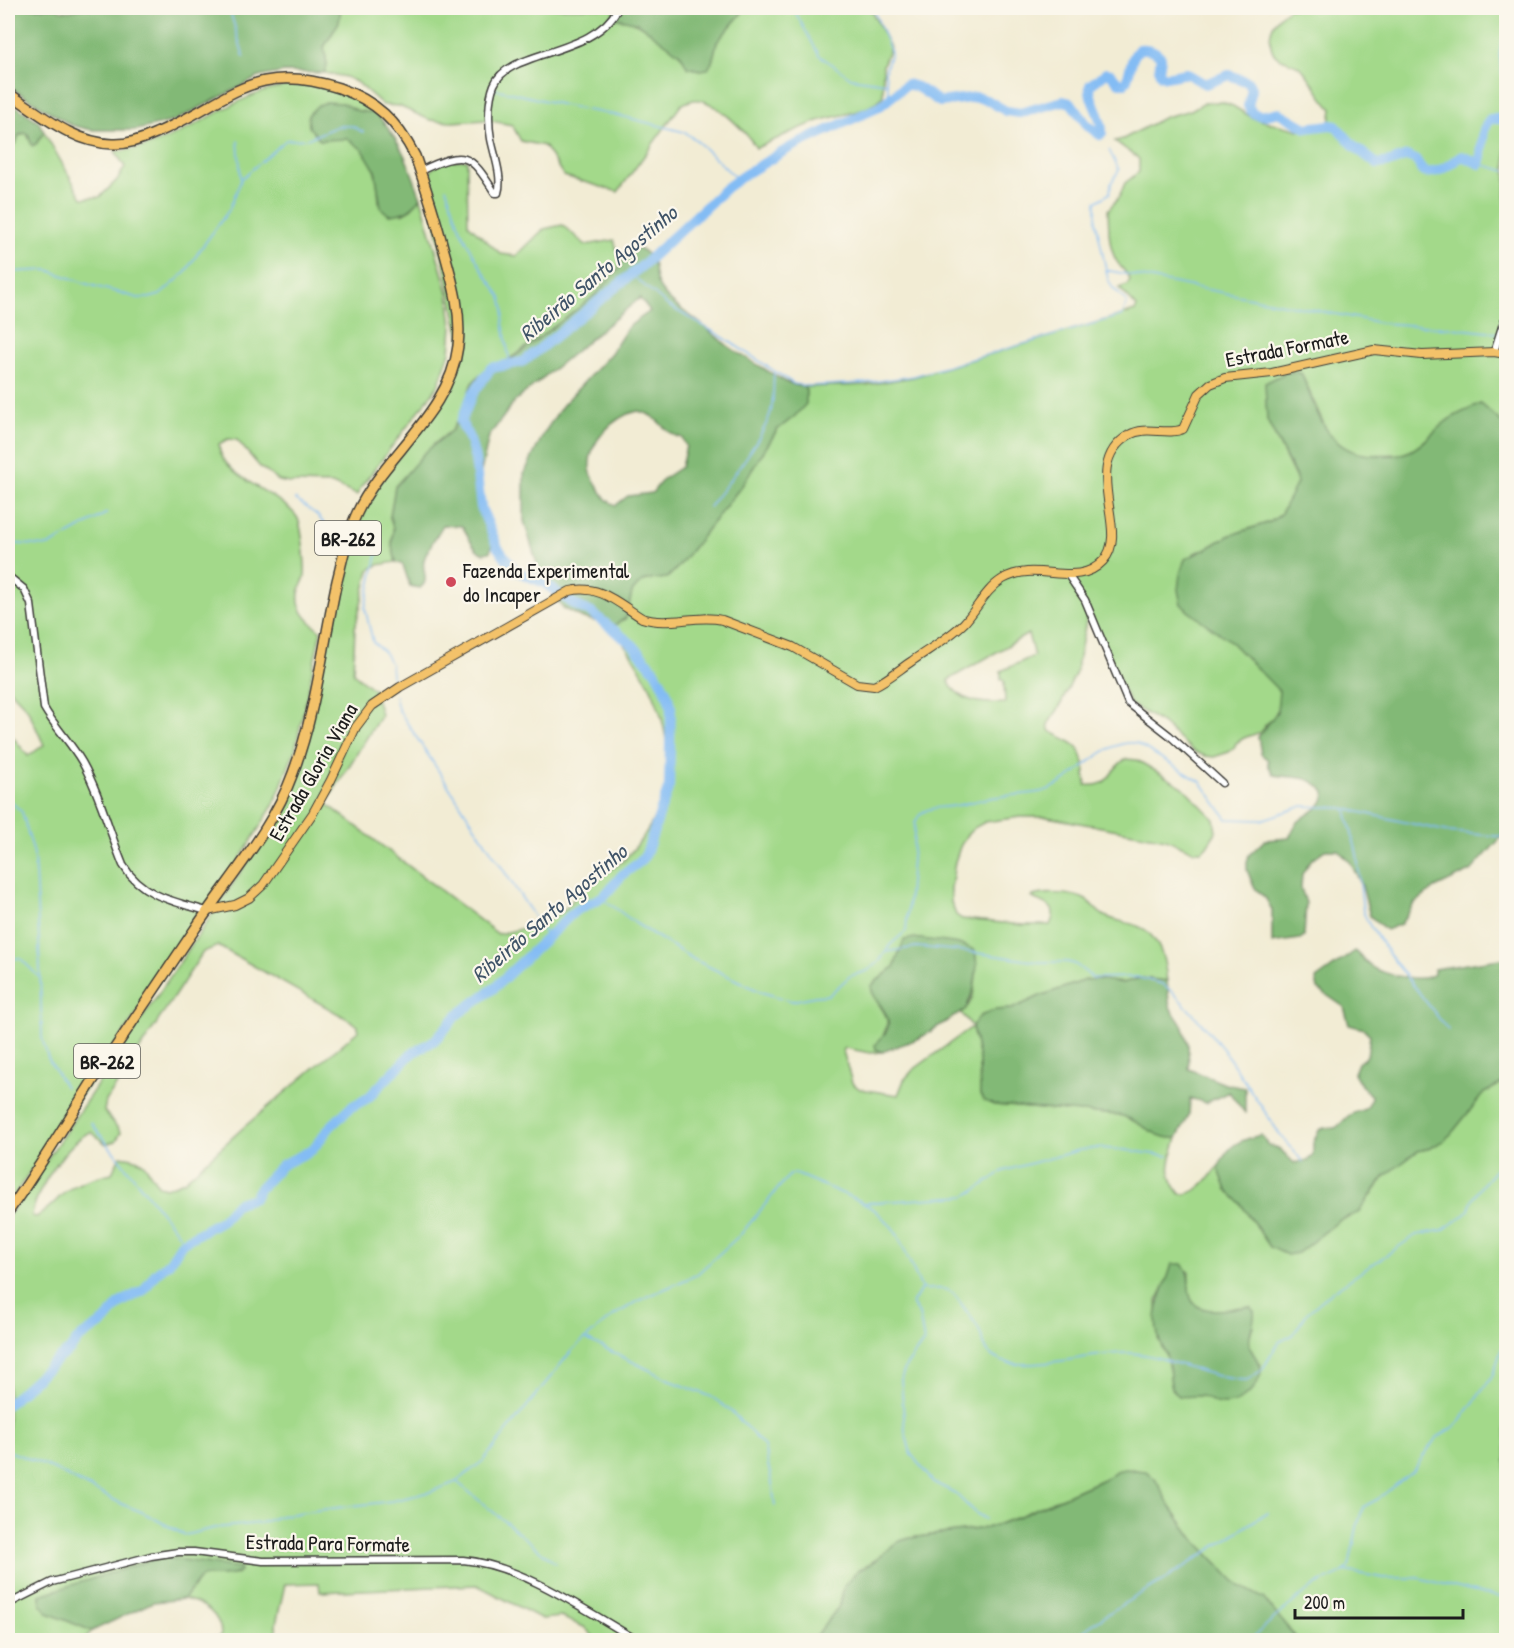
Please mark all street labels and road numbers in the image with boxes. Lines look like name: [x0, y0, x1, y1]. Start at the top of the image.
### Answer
street label: Estrada Formate: [1223, 322, 1351, 374]
road number: BR-262: [315, 521, 381, 555]
street label: Estrada Gloria Viana: [262, 698, 364, 846]
road number: BR-262: [74, 1044, 140, 1078]
street label: Estrada Para Formate: [246, 1527, 410, 1559]

